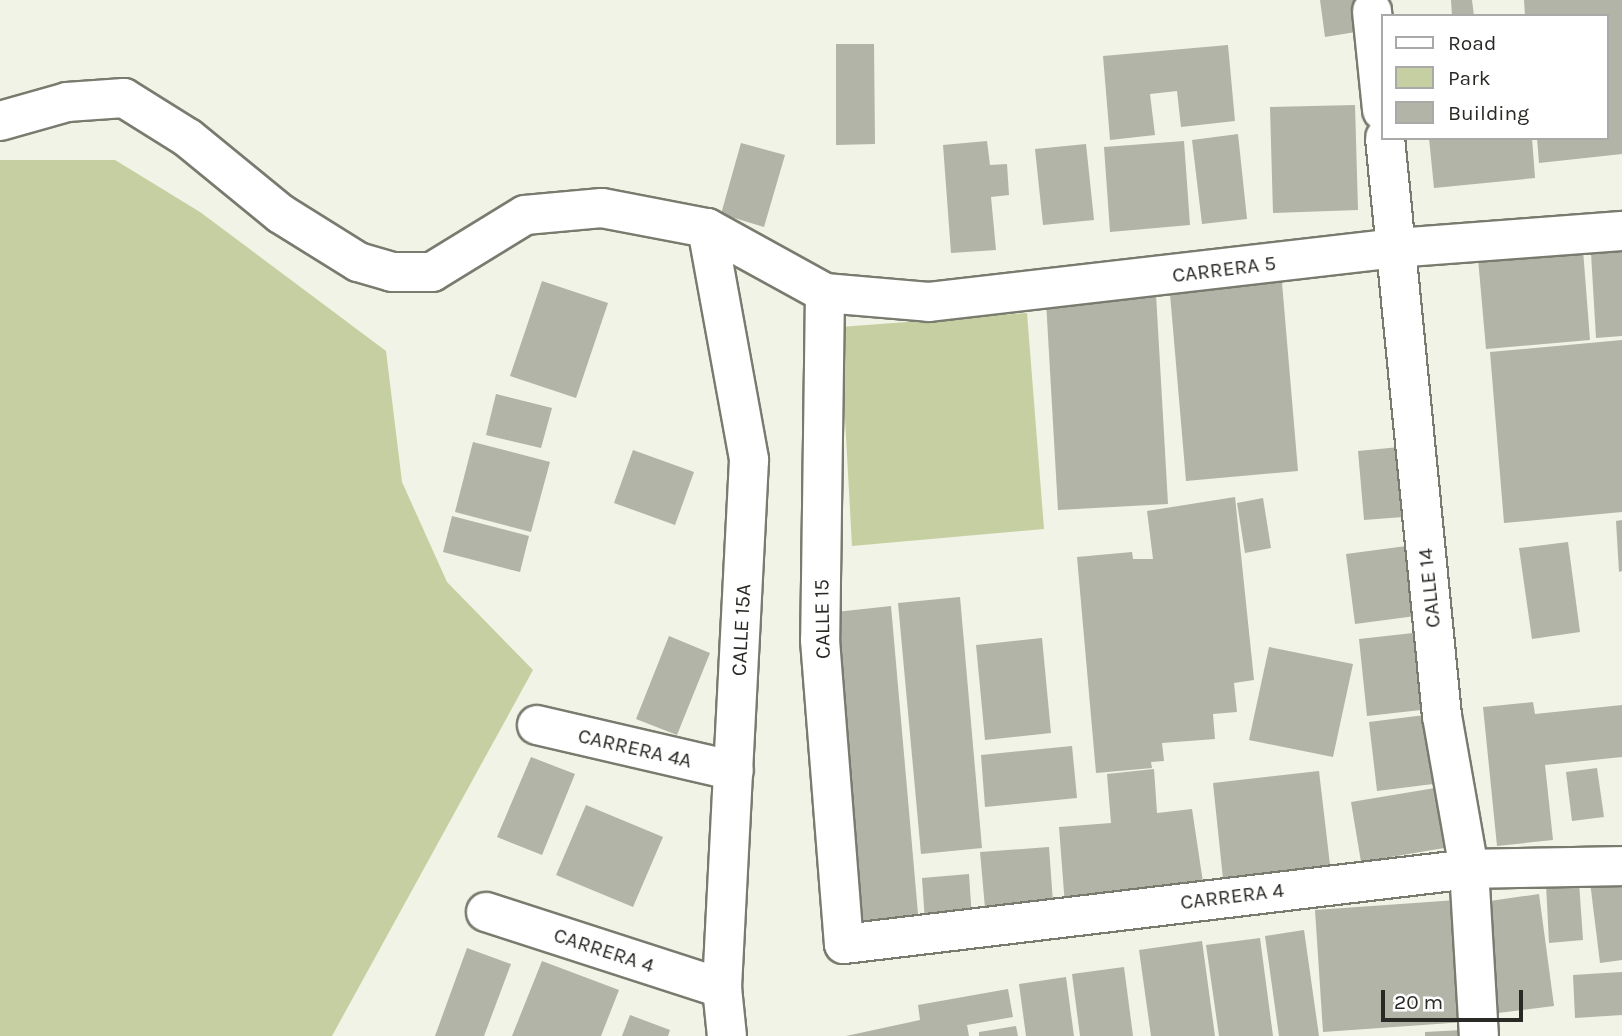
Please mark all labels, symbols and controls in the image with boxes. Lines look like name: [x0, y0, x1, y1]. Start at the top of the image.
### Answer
legend: [1380, 14, 1608, 140]
text: Road: [1448, 31, 1496, 55]
text: Park: [1448, 66, 1491, 90]
text: Building: [1448, 101, 1529, 125]
street label: CARRERA 5: [1171, 250, 1277, 288]
street label: CALLE 14: [1412, 547, 1446, 629]
street label: CALLE 15: [809, 579, 835, 659]
street label: CALLE 15A: [726, 583, 756, 677]
street label: CARRERA 4A: [576, 723, 694, 773]
street label: CARRERA 4: [1179, 877, 1285, 915]
street label: CARRERA 4: [551, 922, 657, 978]
scale bar: [1384, 976, 1526, 1020]
text: 20 m: [1394, 990, 1443, 1014]

